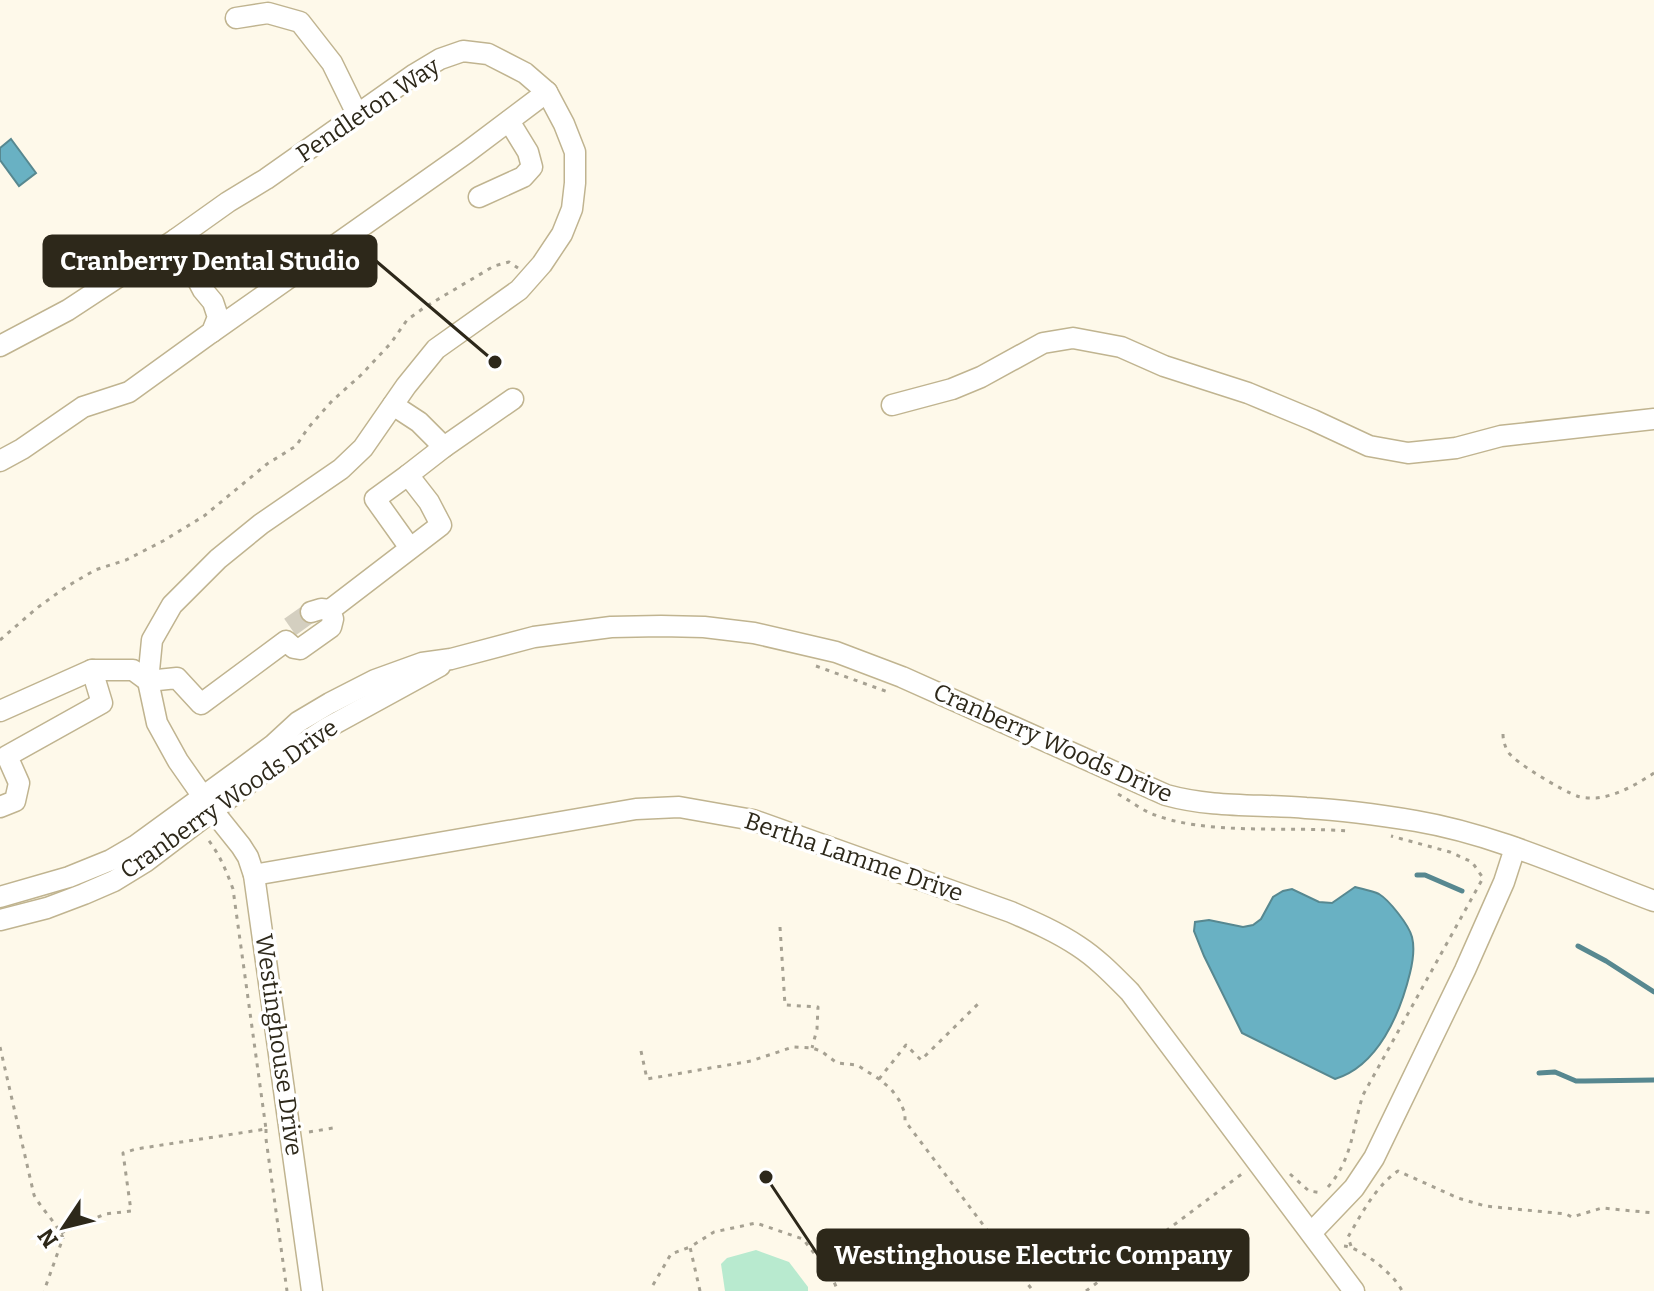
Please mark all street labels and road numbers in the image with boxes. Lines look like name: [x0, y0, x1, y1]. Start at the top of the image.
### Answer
street label: Pendleton Way: [291, 52, 445, 168]
street label: Cranberry Woods Drive: [929, 678, 1177, 808]
street label: Cranberry Woods Drive: [115, 713, 343, 885]
street label: Bertha Lamme Drive: [741, 806, 967, 908]
street label: Westinghouse Drive: [250, 932, 308, 1158]

